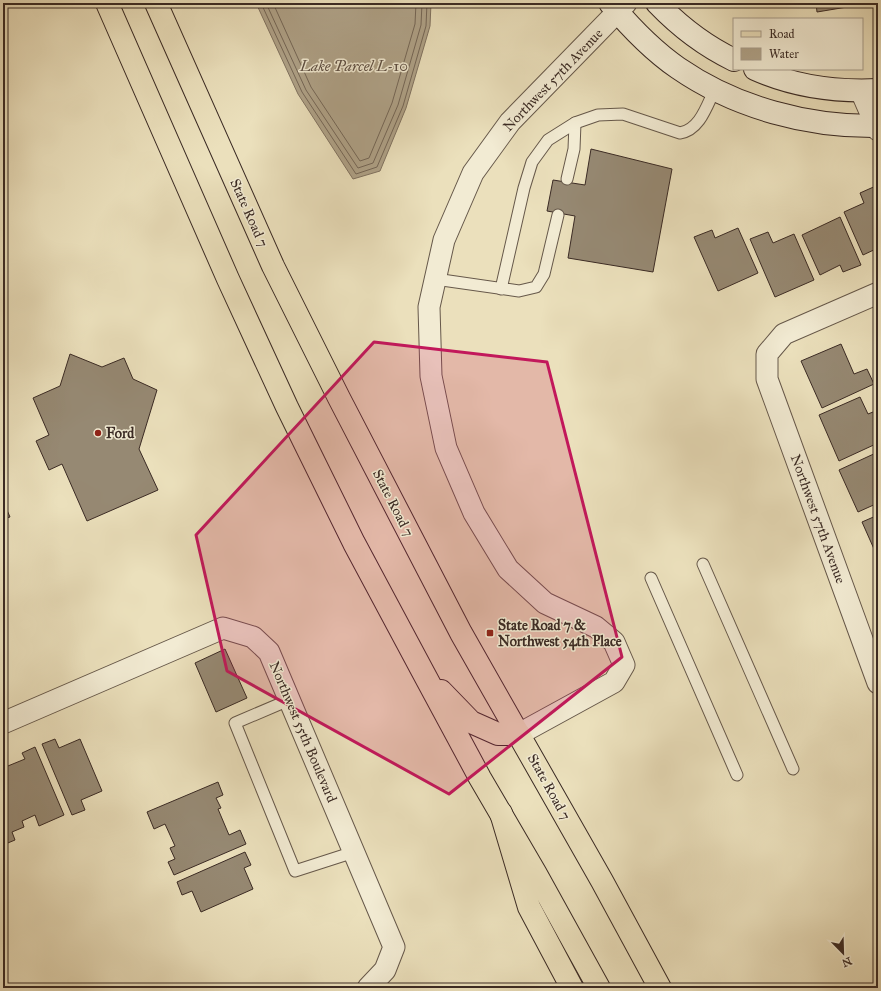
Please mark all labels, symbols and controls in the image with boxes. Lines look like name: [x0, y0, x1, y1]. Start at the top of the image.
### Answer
legend: [733, 18, 863, 70]
street label: Northwest 57th Avenue: [500, 25, 607, 135]
text: Road: [769, 27, 795, 41]
text: Water: [769, 47, 799, 61]
water label: Lake Parcel L-10: [299, 57, 408, 75]
street label: State Road 7: [226, 176, 272, 250]
place label: Ford: [106, 425, 135, 442]
marker: Ford: [93, 428, 103, 438]
street label: Northwest 57th Avenue: [787, 452, 849, 586]
street label: State Road 7: [369, 467, 417, 539]
place label: State Road 7 & Northwest 54th Place: [498, 617, 622, 651]
marker: State Road 7 & Northwest 54th Place: [485, 628, 495, 638]
street label: Northwest 55th Boulevard: [266, 659, 340, 805]
street label: State Road 7: [524, 751, 574, 823]
north arrow: [823, 933, 863, 973]
text: N: [839, 954, 854, 970]

